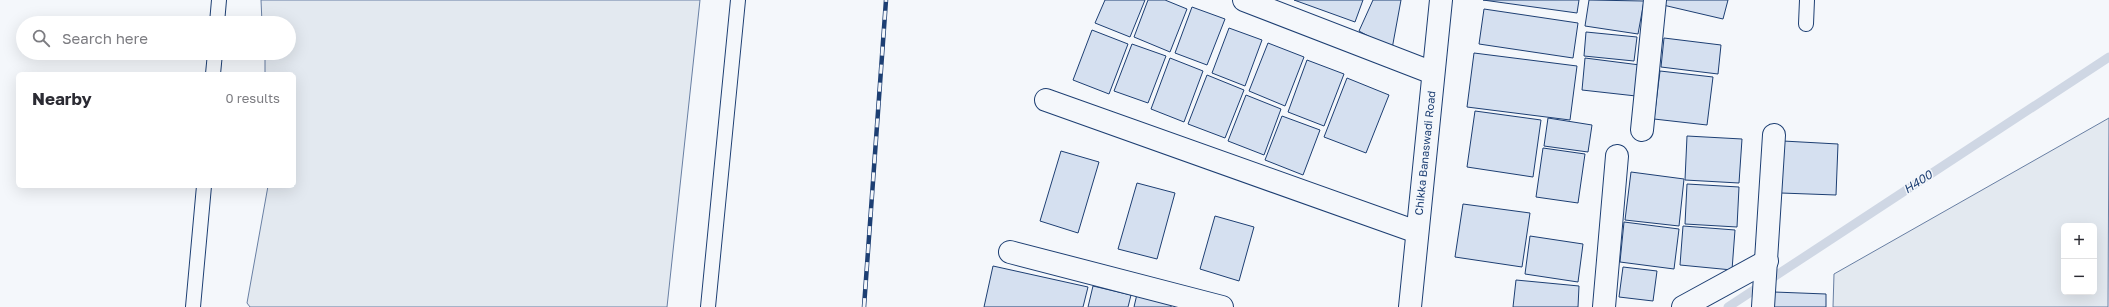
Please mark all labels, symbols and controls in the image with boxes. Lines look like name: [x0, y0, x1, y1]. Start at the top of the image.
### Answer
search box: [16, 16, 296, 60]
icon: search: [30, 27, 52, 49]
text: Search here: [62, 29, 148, 47]
text: Nearby: [32, 88, 92, 109]
text: 0 results: [225, 90, 280, 106]
street label: Chikka Banaswadi Road: [1411, 90, 1438, 216]
water label: H400: [1901, 166, 1936, 196]
map controls: [2061, 223, 2097, 295]
button: +: [2061, 223, 2097, 259]
button: −: [2061, 259, 2097, 295]

